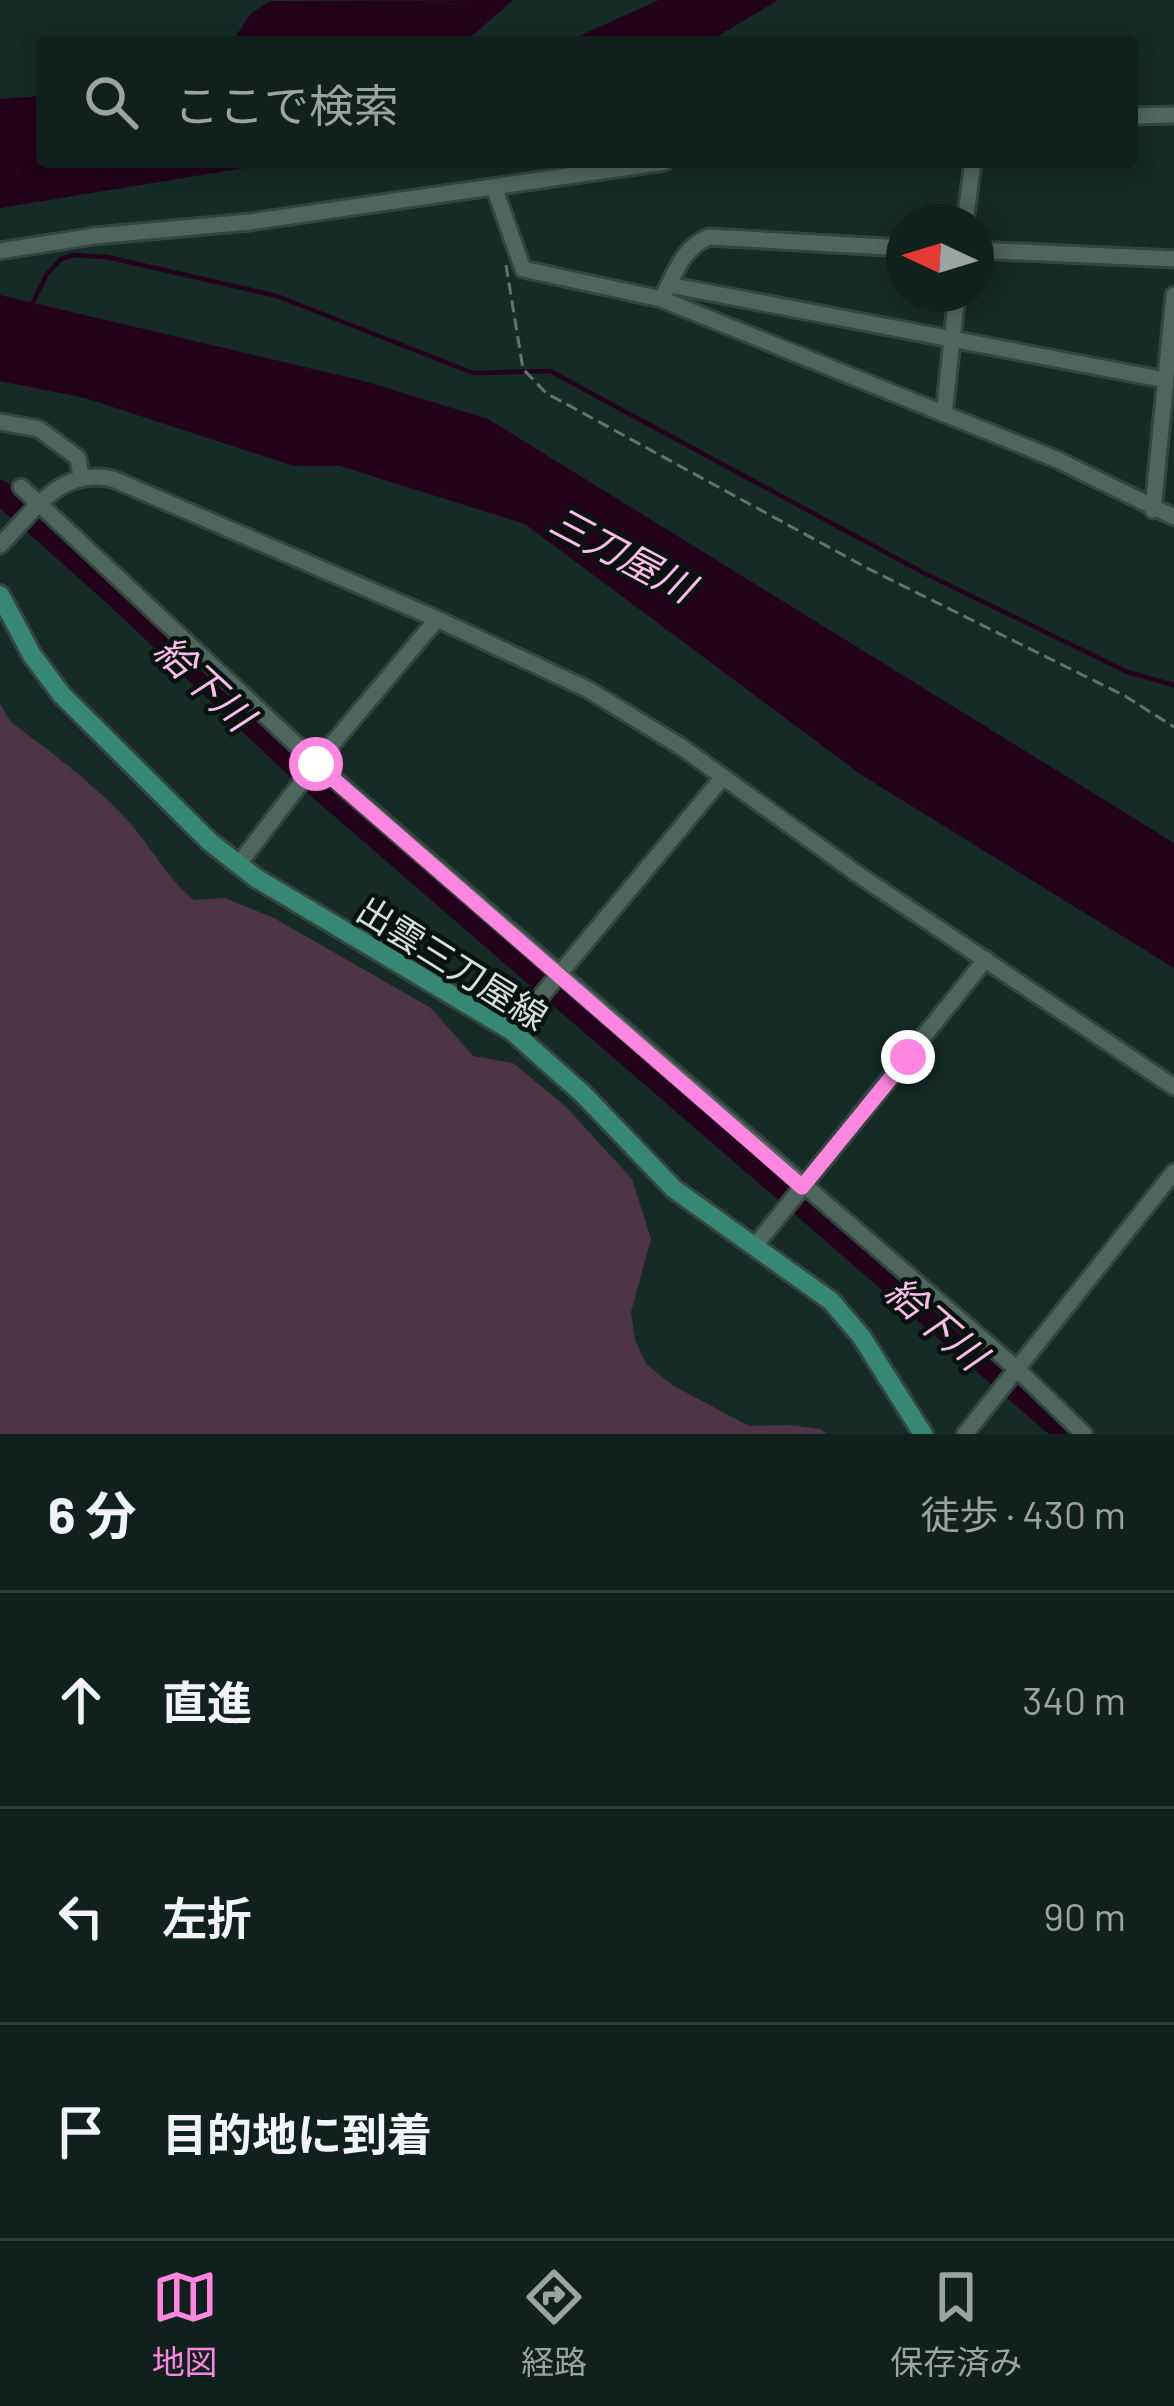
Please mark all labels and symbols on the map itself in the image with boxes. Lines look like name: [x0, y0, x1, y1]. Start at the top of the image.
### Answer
north arrow: [886, 204, 994, 312]
water label: 三刀屋川: [543, 496, 706, 612]
water label: 給下川: [146, 625, 267, 742]
route start: [289, 737, 343, 791]
street label: 出雲三刀屋線: [350, 887, 556, 1037]
route end: [881, 1030, 935, 1084]
water label: 給下川: [877, 1266, 1000, 1381]

